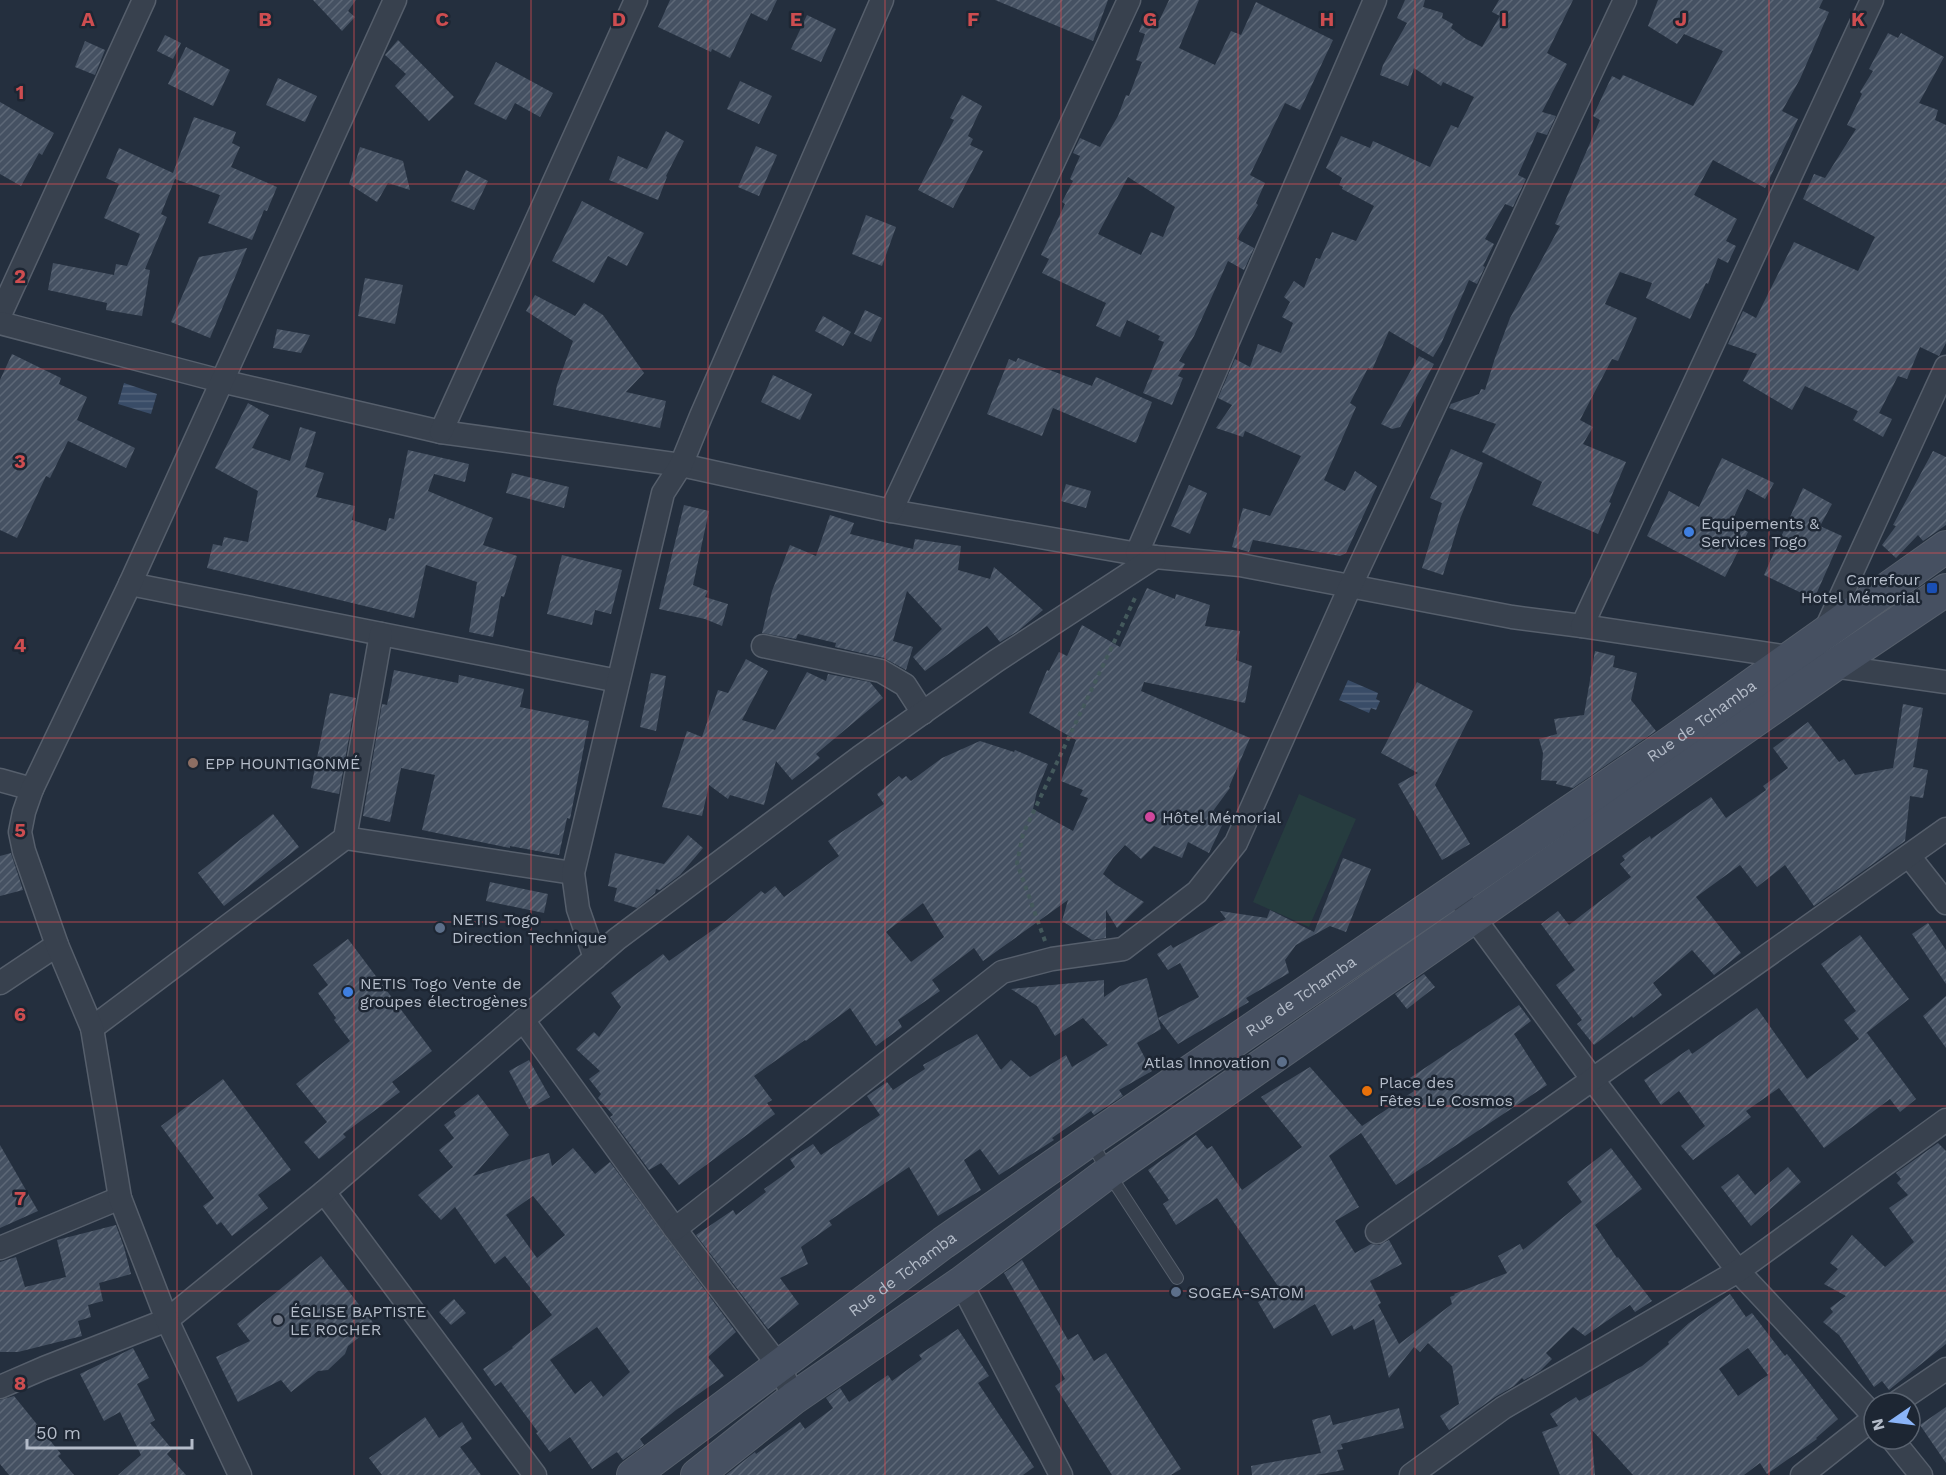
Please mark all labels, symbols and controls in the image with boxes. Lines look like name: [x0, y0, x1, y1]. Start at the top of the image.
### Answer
text: A: [81, 7, 95, 31]
text: B: [258, 7, 272, 31]
text: C: [435, 7, 449, 31]
text: D: [612, 7, 626, 31]
text: E: [790, 7, 802, 31]
text: F: [967, 7, 979, 31]
text: G: [1143, 7, 1157, 31]
text: H: [1320, 7, 1334, 31]
text: I: [1501, 7, 1507, 31]
text: J: [1675, 7, 1687, 31]
text: K: [1851, 7, 1865, 31]
text: 1: [16, 80, 24, 104]
text: 2: [14, 264, 26, 288]
text: 3: [14, 449, 26, 473]
place label: Equipements & Services Togo: [1701, 514, 1820, 551]
marker: Equipements & Services Togo: [1682, 525, 1696, 539]
place label: Carrefour Hotel Mémorial: [1801, 570, 1920, 607]
marker: Carrefour Hotel Mémorial: [1925, 581, 1939, 595]
text: 4: [14, 633, 27, 657]
street label: Rue de Tchamba: [1643, 675, 1760, 766]
place label: EPP HOUNTIGONMÉ: [205, 754, 360, 773]
marker: EPP HOUNTIGONMÉ: [186, 756, 200, 770]
place label: Hôtel Mémorial: [1162, 808, 1281, 827]
marker: Hôtel Mémorial: [1143, 810, 1157, 824]
text: 5: [14, 818, 26, 842]
place label: NETIS Togo Direction Technique: [452, 910, 607, 947]
marker: NETIS Togo Direction Technique: [433, 921, 447, 935]
street label: Rue de Tchamba: [1242, 951, 1360, 1040]
place label: NETIS Togo Vente de groupes électrogènes: [360, 974, 528, 1011]
marker: NETIS Togo Vente de groupes électrogènes: [341, 985, 355, 999]
text: 6: [14, 1002, 26, 1026]
place label: Atlas Innovation: [1144, 1053, 1270, 1072]
marker: Atlas Innovation: [1275, 1055, 1289, 1069]
place label: Place des Fêtes Le Cosmos: [1379, 1073, 1513, 1110]
marker: Place des Fêtes Le Cosmos: [1360, 1084, 1374, 1098]
text: 7: [14, 1186, 26, 1210]
street label: Rue de Tchamba: [844, 1227, 960, 1320]
place label: SOGEA-SATOM: [1188, 1283, 1304, 1302]
marker: SOGEA-SATOM: [1169, 1285, 1183, 1299]
place label: ÉGLISE BAPTISTE LE ROCHER: [290, 1302, 426, 1339]
marker: ÉGLISE BAPTISTE LE ROCHER: [271, 1313, 285, 1327]
text: 8: [14, 1371, 26, 1395]
north arrow: [1862, 1391, 1922, 1451]
scale bar: [27, 1412, 192, 1450]
text: N: [1867, 1416, 1889, 1433]
text: 50 m: [36, 1422, 81, 1443]

